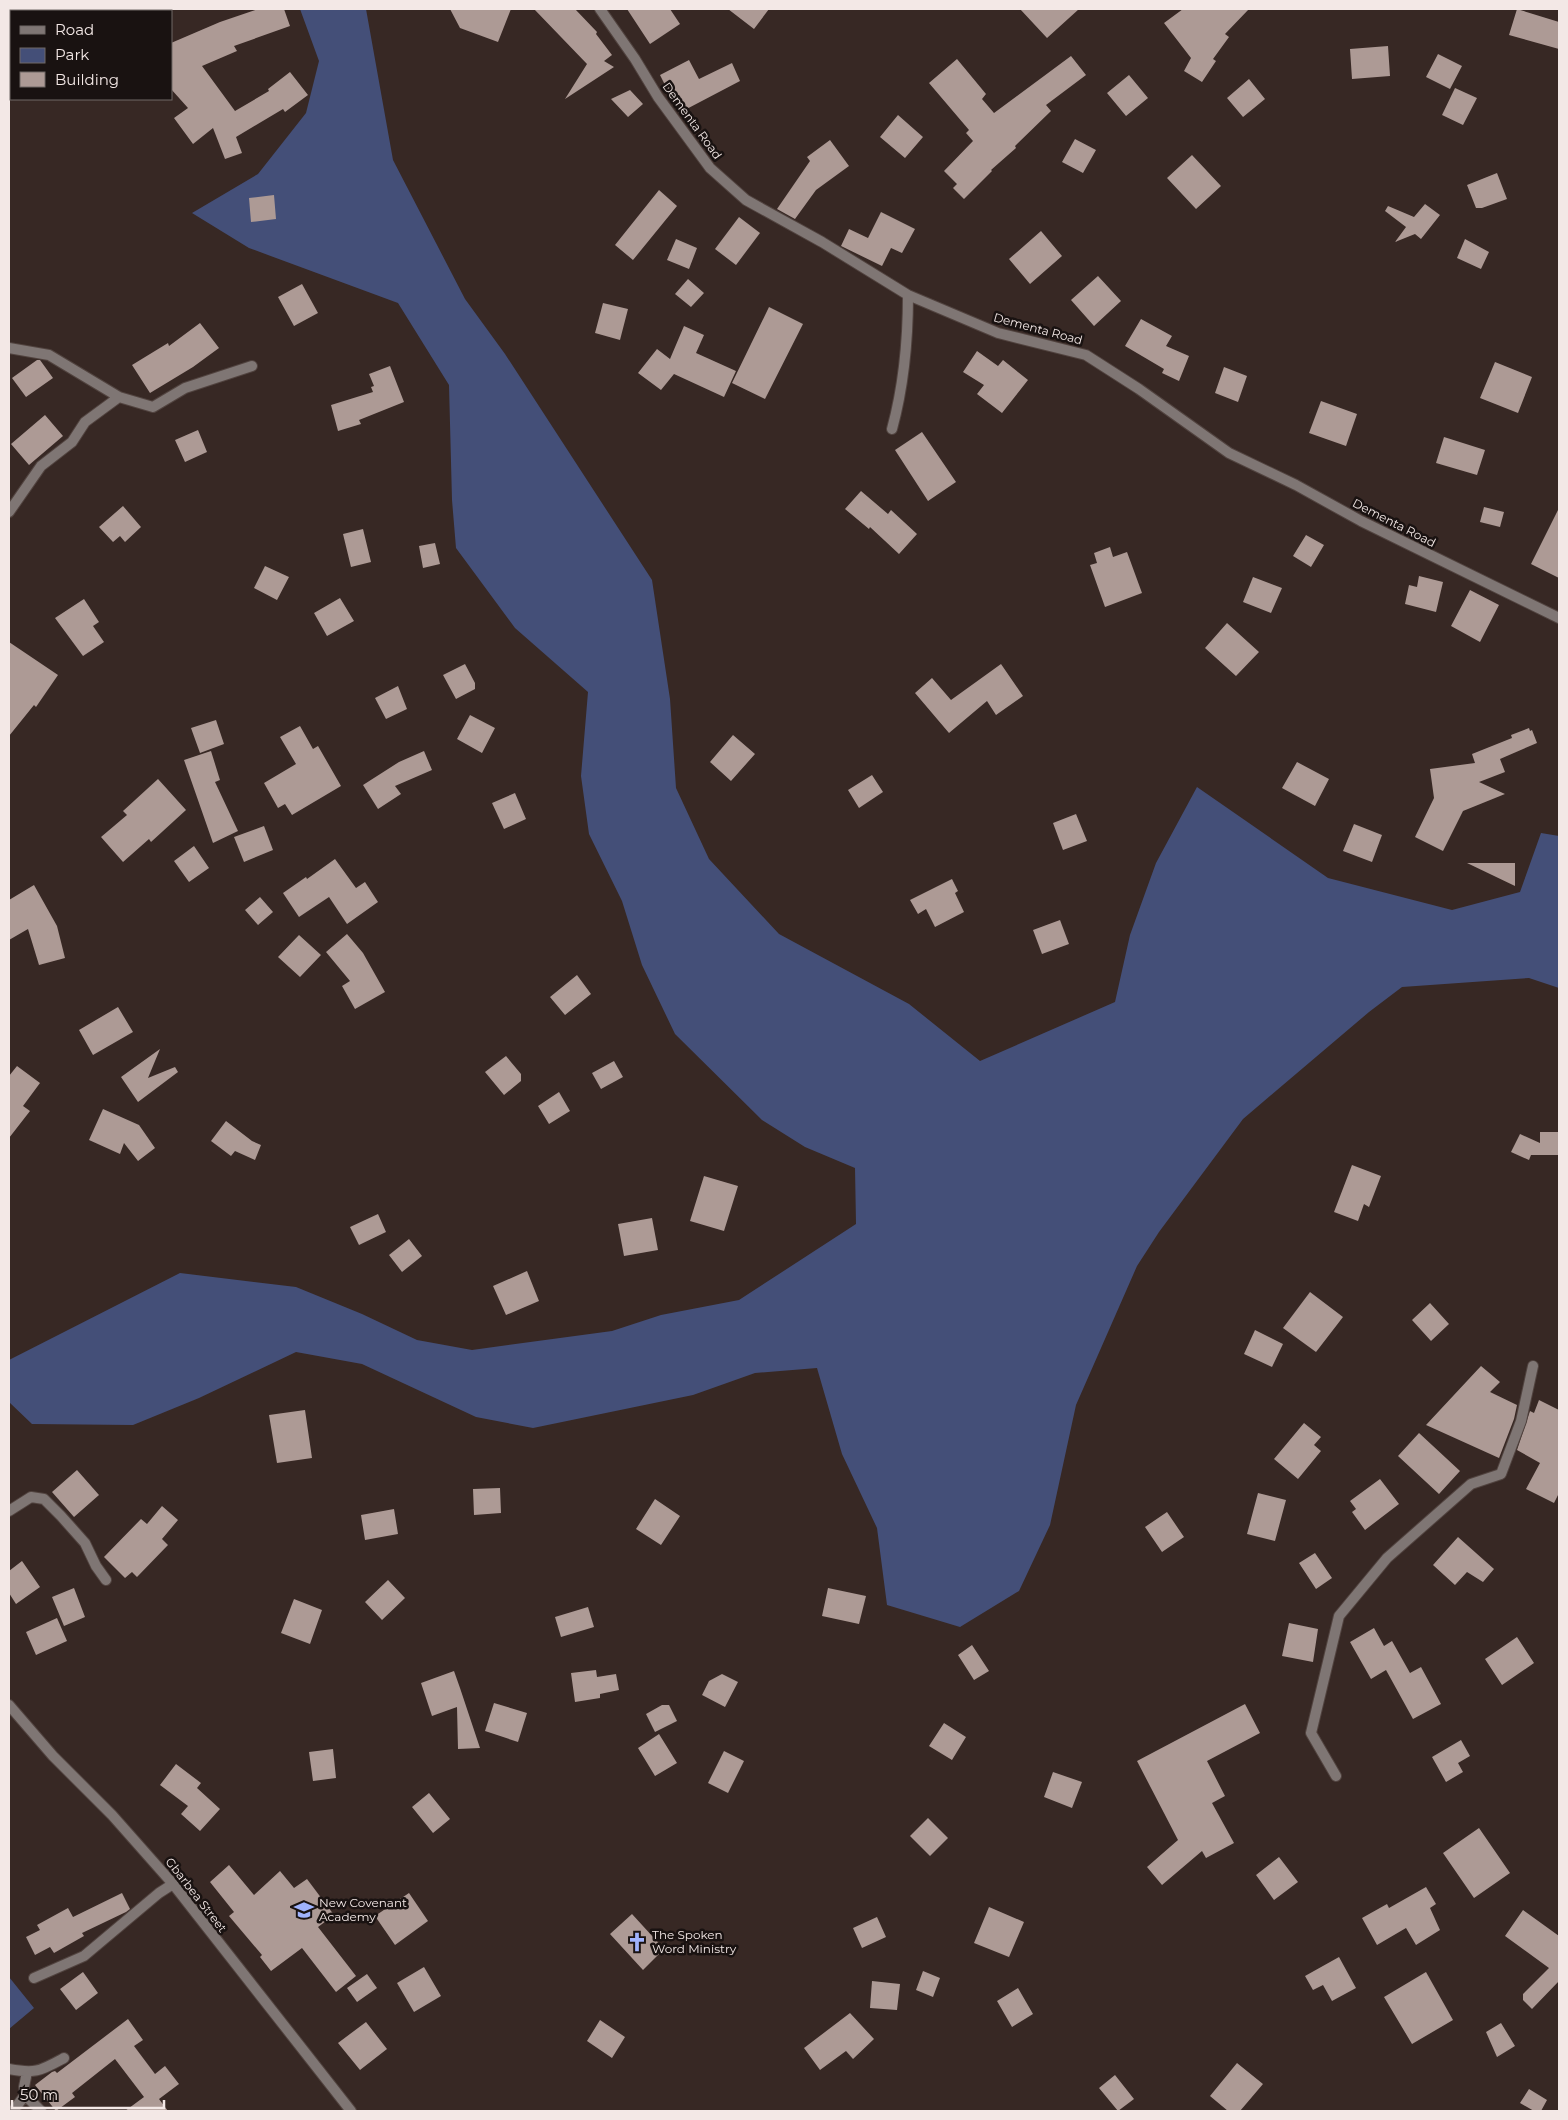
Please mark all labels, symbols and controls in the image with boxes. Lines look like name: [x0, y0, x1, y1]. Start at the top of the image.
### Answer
legend: [10, 10, 172, 100]
text: Road: [55, 20, 94, 39]
text: Park: [55, 45, 89, 64]
text: Building: [55, 70, 119, 89]
street label: Dementa Road: [659, 79, 725, 162]
street label: Dementa Road: [992, 309, 1084, 348]
street label: Dementa Road: [1350, 495, 1438, 550]
street label: Gbarbea Street: [163, 1854, 230, 1935]
place label: New Covenant Academy: [319, 1895, 407, 1924]
school or university icon: New Covenant Academy: [293, 1899, 315, 1921]
place label: The Spoken Word Ministry: [652, 1927, 737, 1956]
church icon: The Spoken Word Ministry: [626, 1931, 648, 1953]
scale bar: [12, 2078, 165, 2110]
text: 50 m: [20, 2085, 58, 2104]

